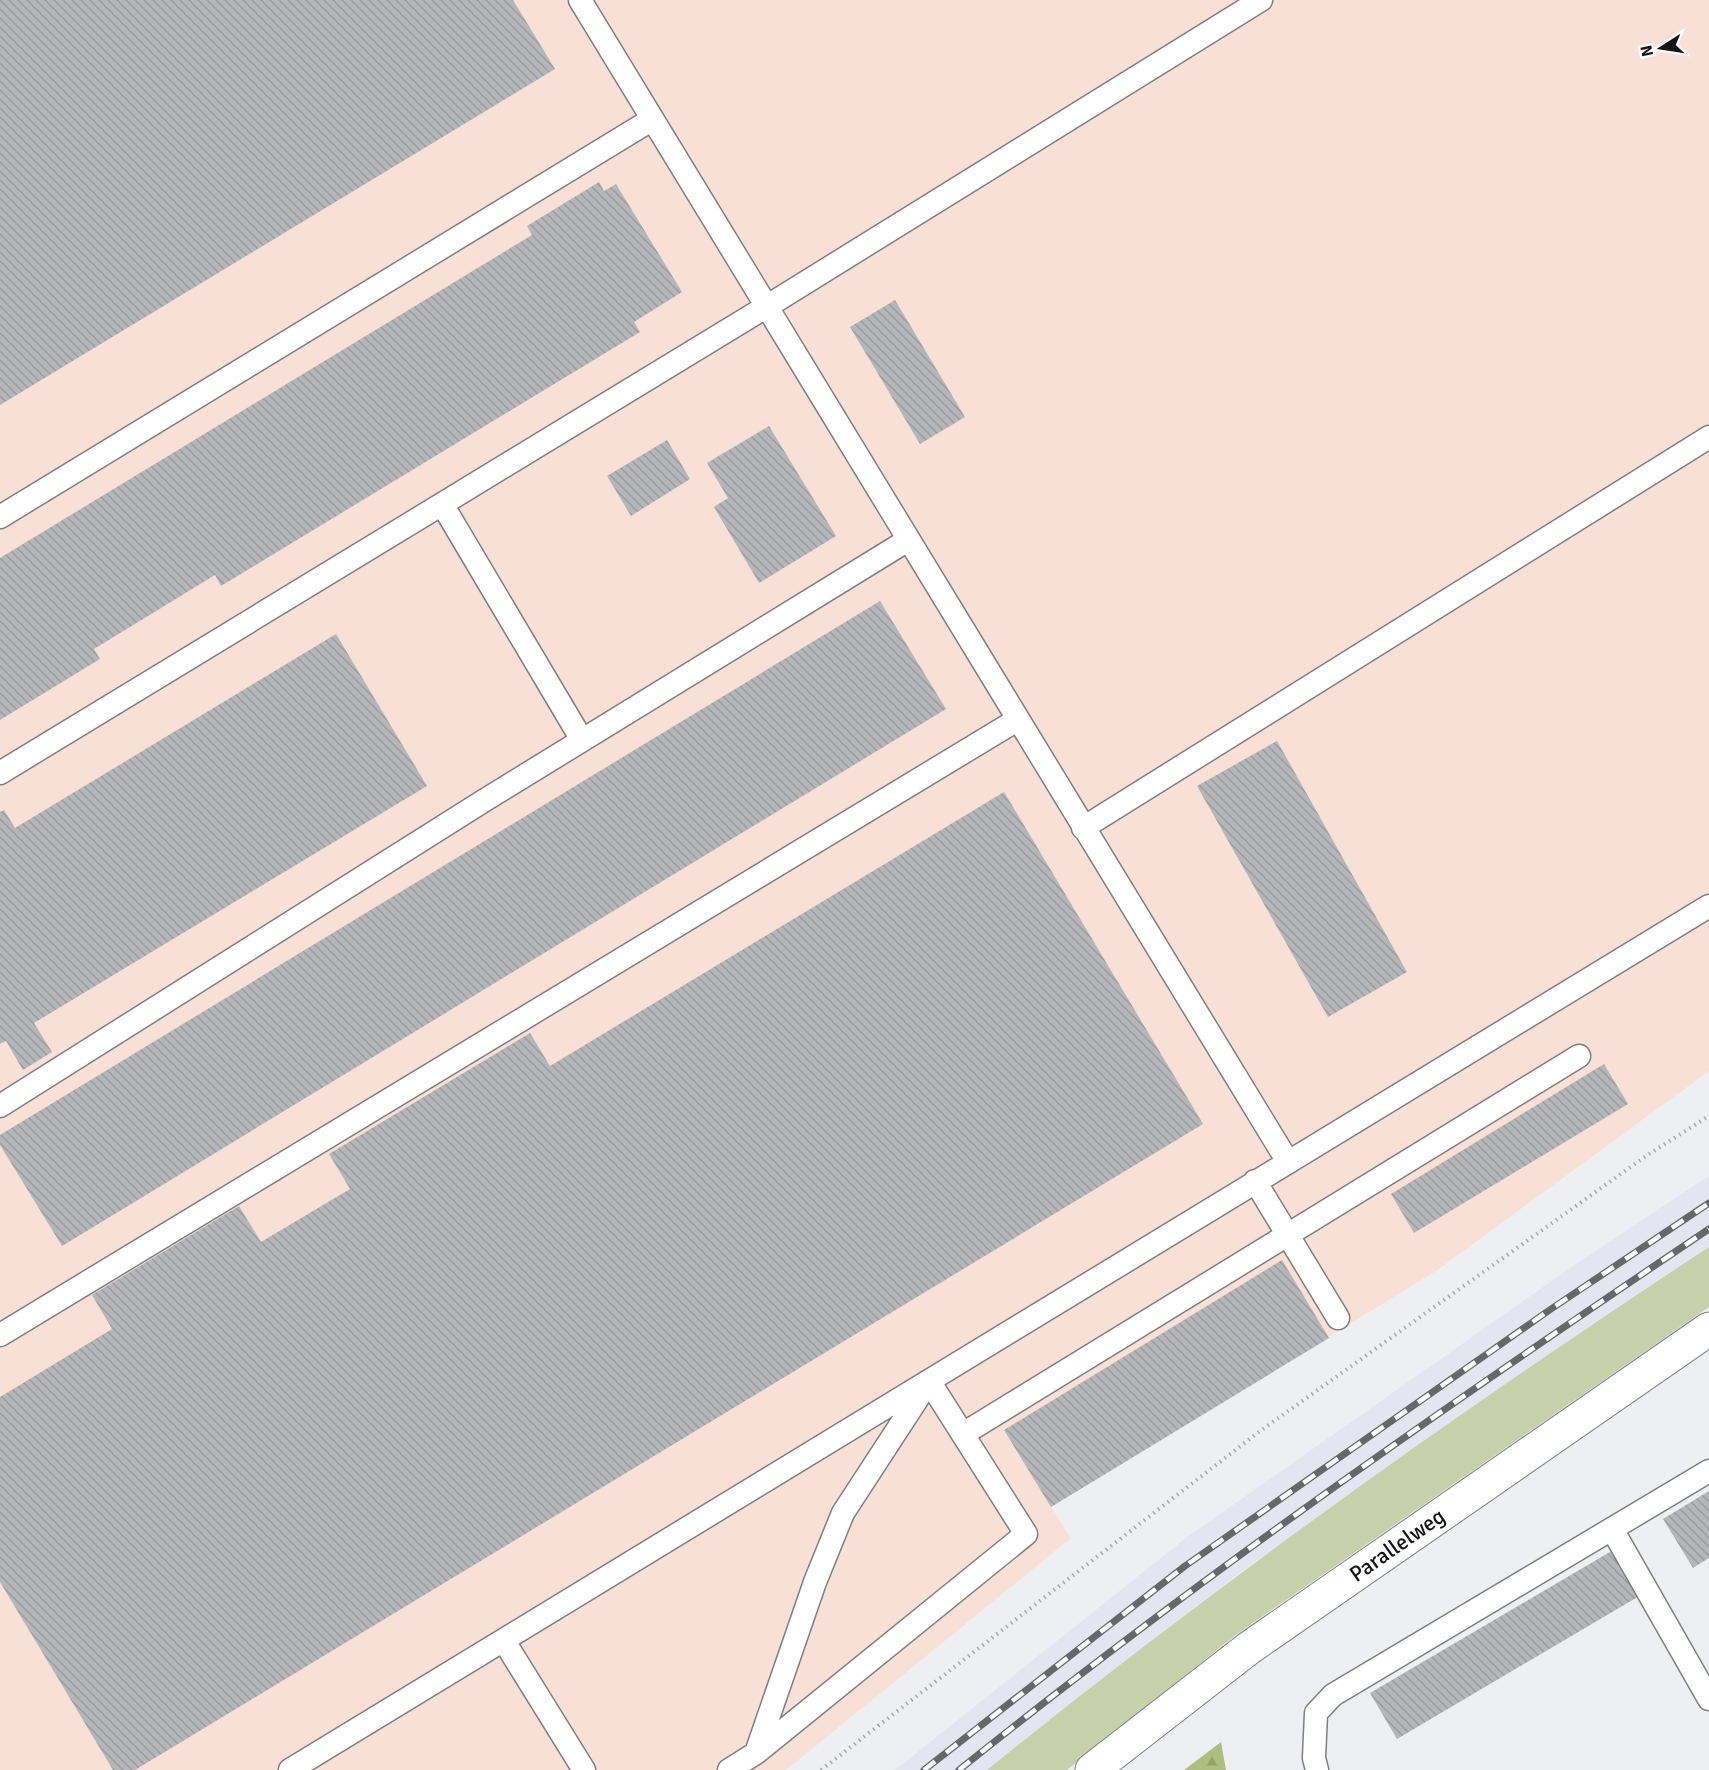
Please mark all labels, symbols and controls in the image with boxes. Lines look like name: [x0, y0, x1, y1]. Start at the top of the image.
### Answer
north arrow: [1631, 18, 1691, 78]
text: N: [1636, 43, 1658, 58]
street label: Parallelweg: [1344, 1502, 1450, 1588]

